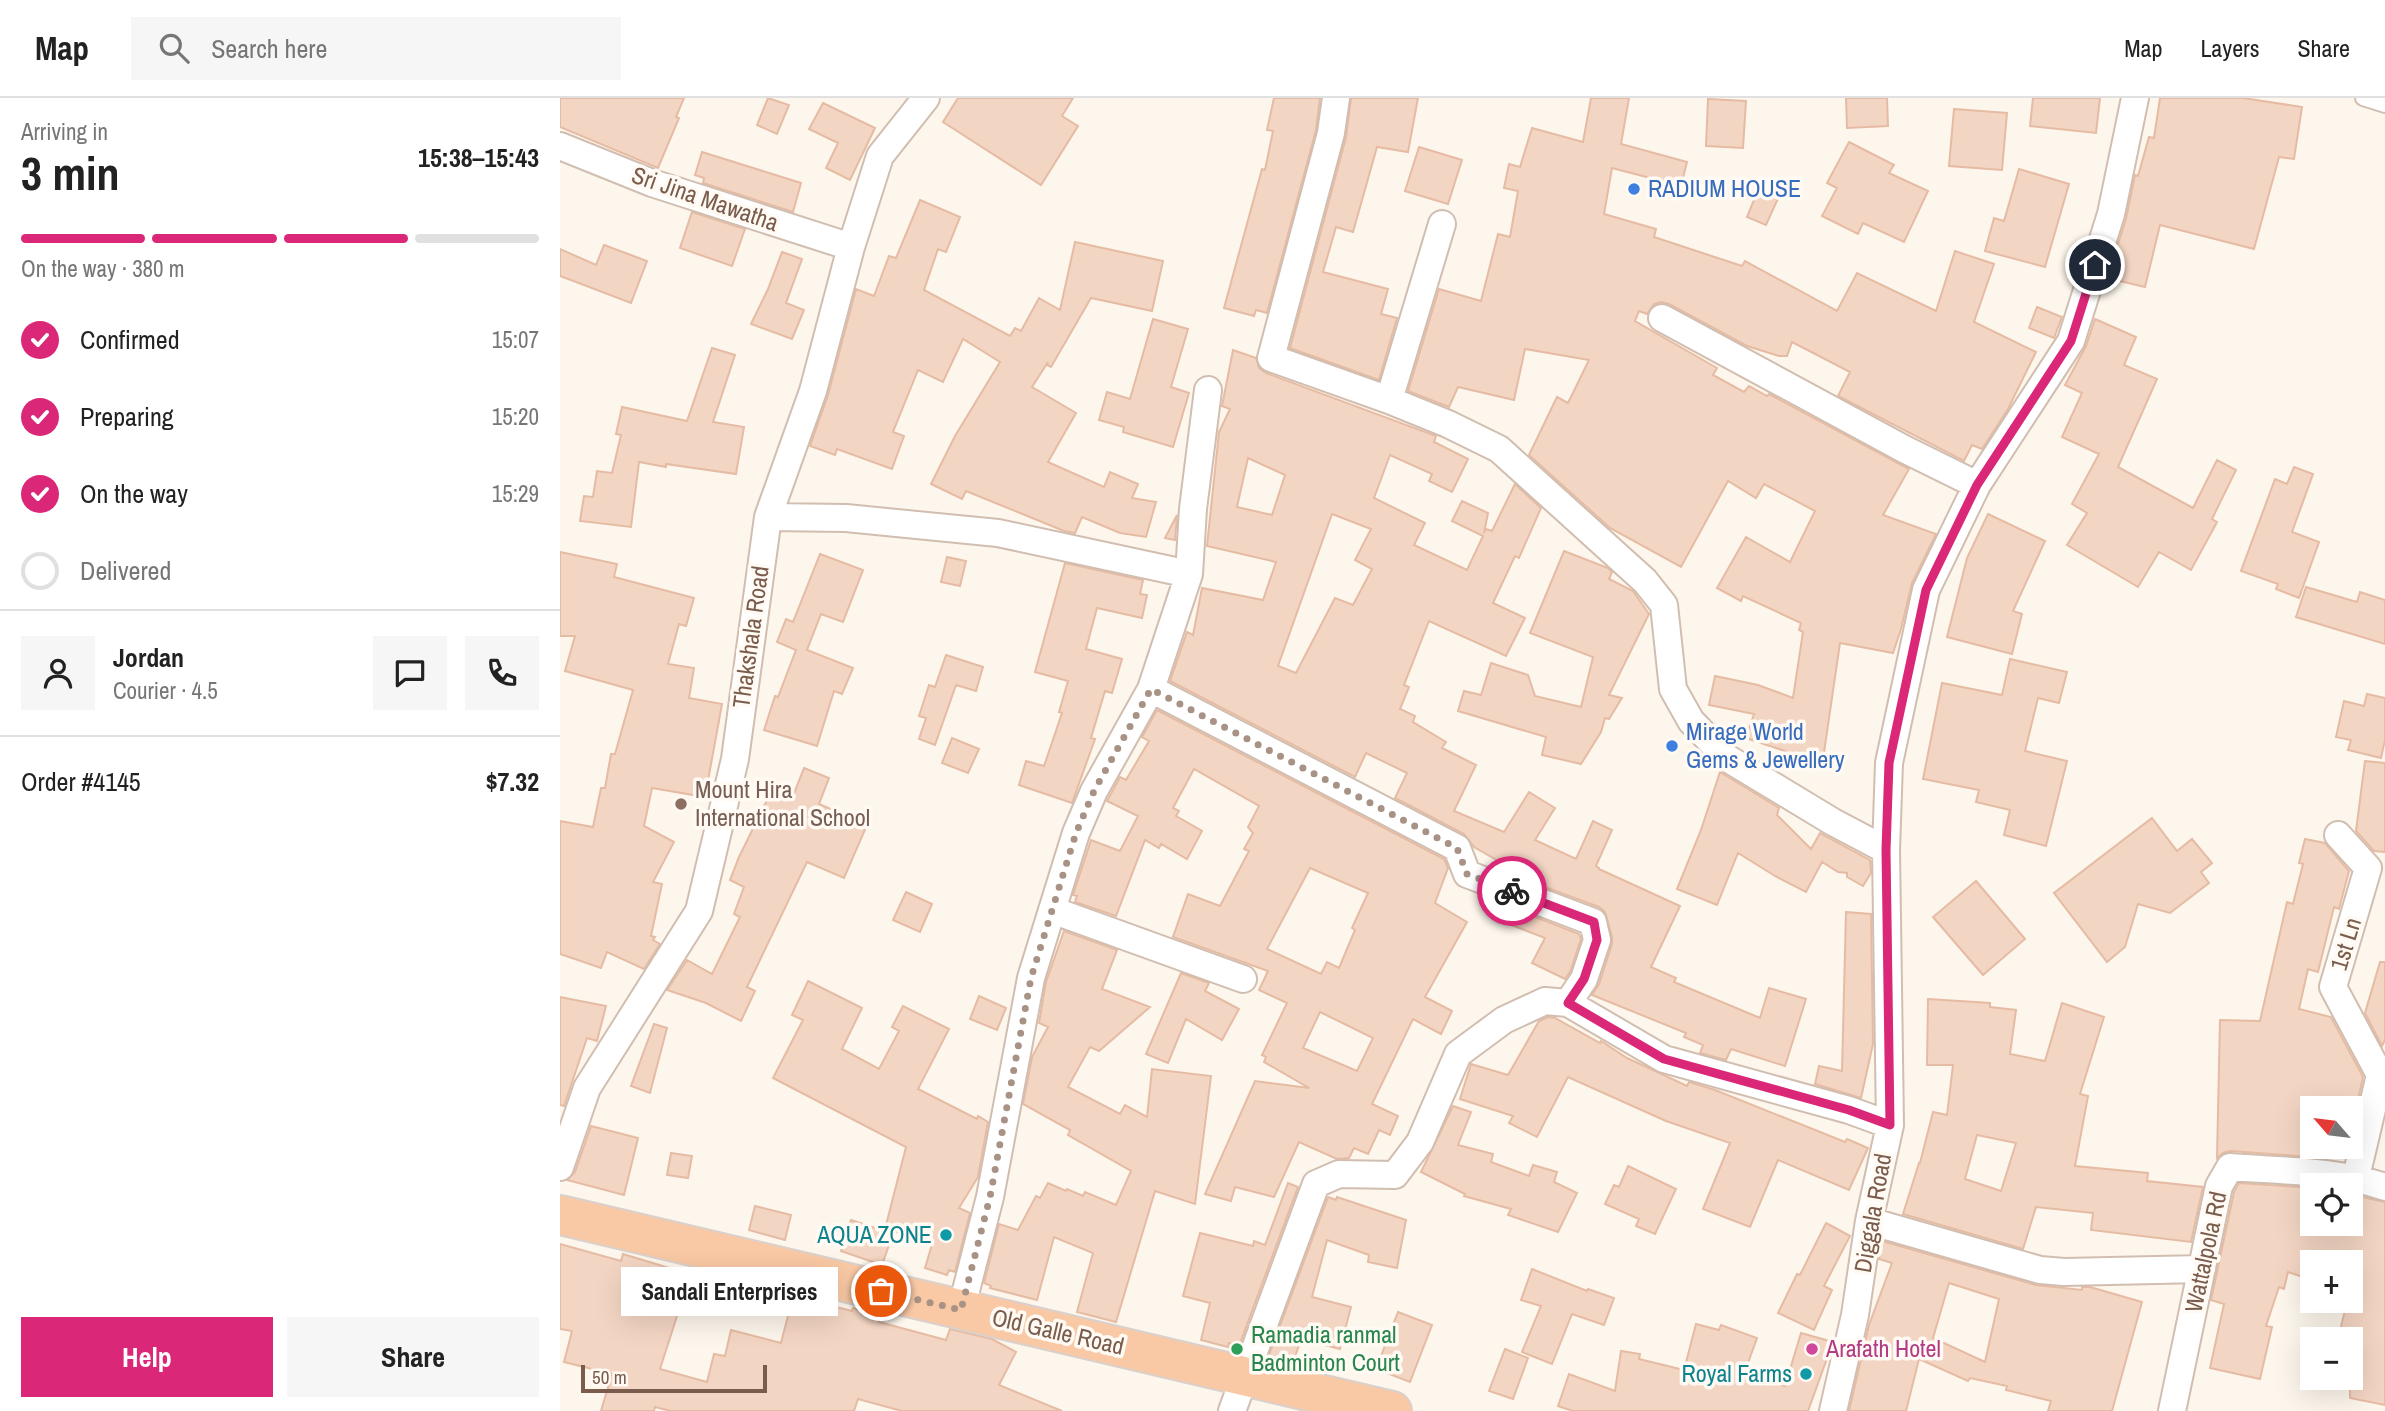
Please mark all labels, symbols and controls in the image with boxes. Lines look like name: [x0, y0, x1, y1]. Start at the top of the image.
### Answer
search box: [131, 17, 621, 80]
text: Map: [35, 26, 89, 70]
icon: search: [155, 29, 193, 67]
text: Search here: [211, 31, 327, 66]
text: Map: [2124, 32, 2162, 64]
text: Layers: [2200, 32, 2259, 64]
text: Share: [2297, 32, 2350, 64]
text: Arriving in: [21, 116, 108, 147]
text: 15:38–15:43: [418, 140, 539, 175]
text: 3 min: [21, 142, 120, 204]
street label: Sri Jina Mawatha: [628, 158, 783, 238]
place label: RADIUM HOUSE: [1648, 172, 1801, 204]
marker: RADIUM HOUSE: [1626, 181, 1642, 197]
pin: [2065, 235, 2125, 295]
icon: home: [2076, 246, 2114, 284]
text: On the way · 380 m: [21, 253, 185, 284]
icon: check: [21, 321, 59, 359]
text: Confirmed: [80, 322, 180, 357]
text: 15:07: [492, 324, 539, 355]
icon: check: [21, 398, 59, 436]
text: Preparing: [80, 399, 174, 434]
text: 15:20: [492, 401, 539, 432]
icon: check: [21, 475, 59, 513]
text: On the way: [80, 476, 188, 511]
text: 15:29: [492, 478, 539, 509]
text: Delivered: [80, 553, 171, 588]
street label: Thakshala Road: [724, 564, 776, 710]
button: person: [21, 636, 95, 710]
button: chat: [373, 636, 447, 710]
button: phone: [465, 636, 539, 710]
text: Jordan: [113, 640, 184, 675]
text: Courier · 4.5: [113, 675, 218, 706]
place label: Mirage World Gems & Jewellery: [1686, 715, 1845, 775]
marker: Mirage World Gems & Jewellery: [1664, 738, 1680, 754]
text: Order #4145: [21, 764, 141, 799]
text: $7.32: [486, 764, 539, 799]
place label: Mount Hira International School: [695, 773, 870, 833]
marker: Mount Hira International School: [673, 796, 689, 812]
courier: [1477, 856, 1547, 926]
icon: bike: [1493, 872, 1531, 910]
street label: 1st Ln: [2322, 913, 2368, 974]
north arrow: [2300, 1096, 2362, 1158]
map controls: [2300, 1096, 2363, 1390]
street label: Diggala Road: [1846, 1151, 1898, 1275]
button: locate: [2300, 1173, 2363, 1236]
street label: Wattalpola Rd: [2177, 1188, 2233, 1315]
place label: AQUA ZONE: [816, 1218, 932, 1250]
marker: AQUA ZONE: [938, 1227, 954, 1243]
button: +: [2300, 1250, 2363, 1313]
pin: [851, 1261, 911, 1321]
callout: Sandali Enterprises: [622, 1266, 839, 1316]
icon: bag: [862, 1272, 900, 1310]
text: Sandali Enterprises: [641, 1276, 818, 1307]
street label: Old Galle Road: [989, 1300, 1127, 1362]
button: Help: [21, 1317, 273, 1397]
button: Share: [287, 1317, 539, 1397]
place label: Ramadia ranmal Badminton Court: [1251, 1318, 1400, 1378]
button: −: [2300, 1327, 2363, 1390]
place label: Arafath Hotel: [1825, 1332, 1941, 1364]
marker: Ramadia ranmal Badminton Court: [1229, 1341, 1245, 1357]
marker: Arafath Hotel: [1804, 1341, 1820, 1357]
place label: Royal Farms: [1681, 1357, 1792, 1389]
scale bar: [581, 1362, 766, 1394]
text: 50 m: [592, 1364, 627, 1390]
marker: Royal Farms: [1798, 1366, 1814, 1382]

